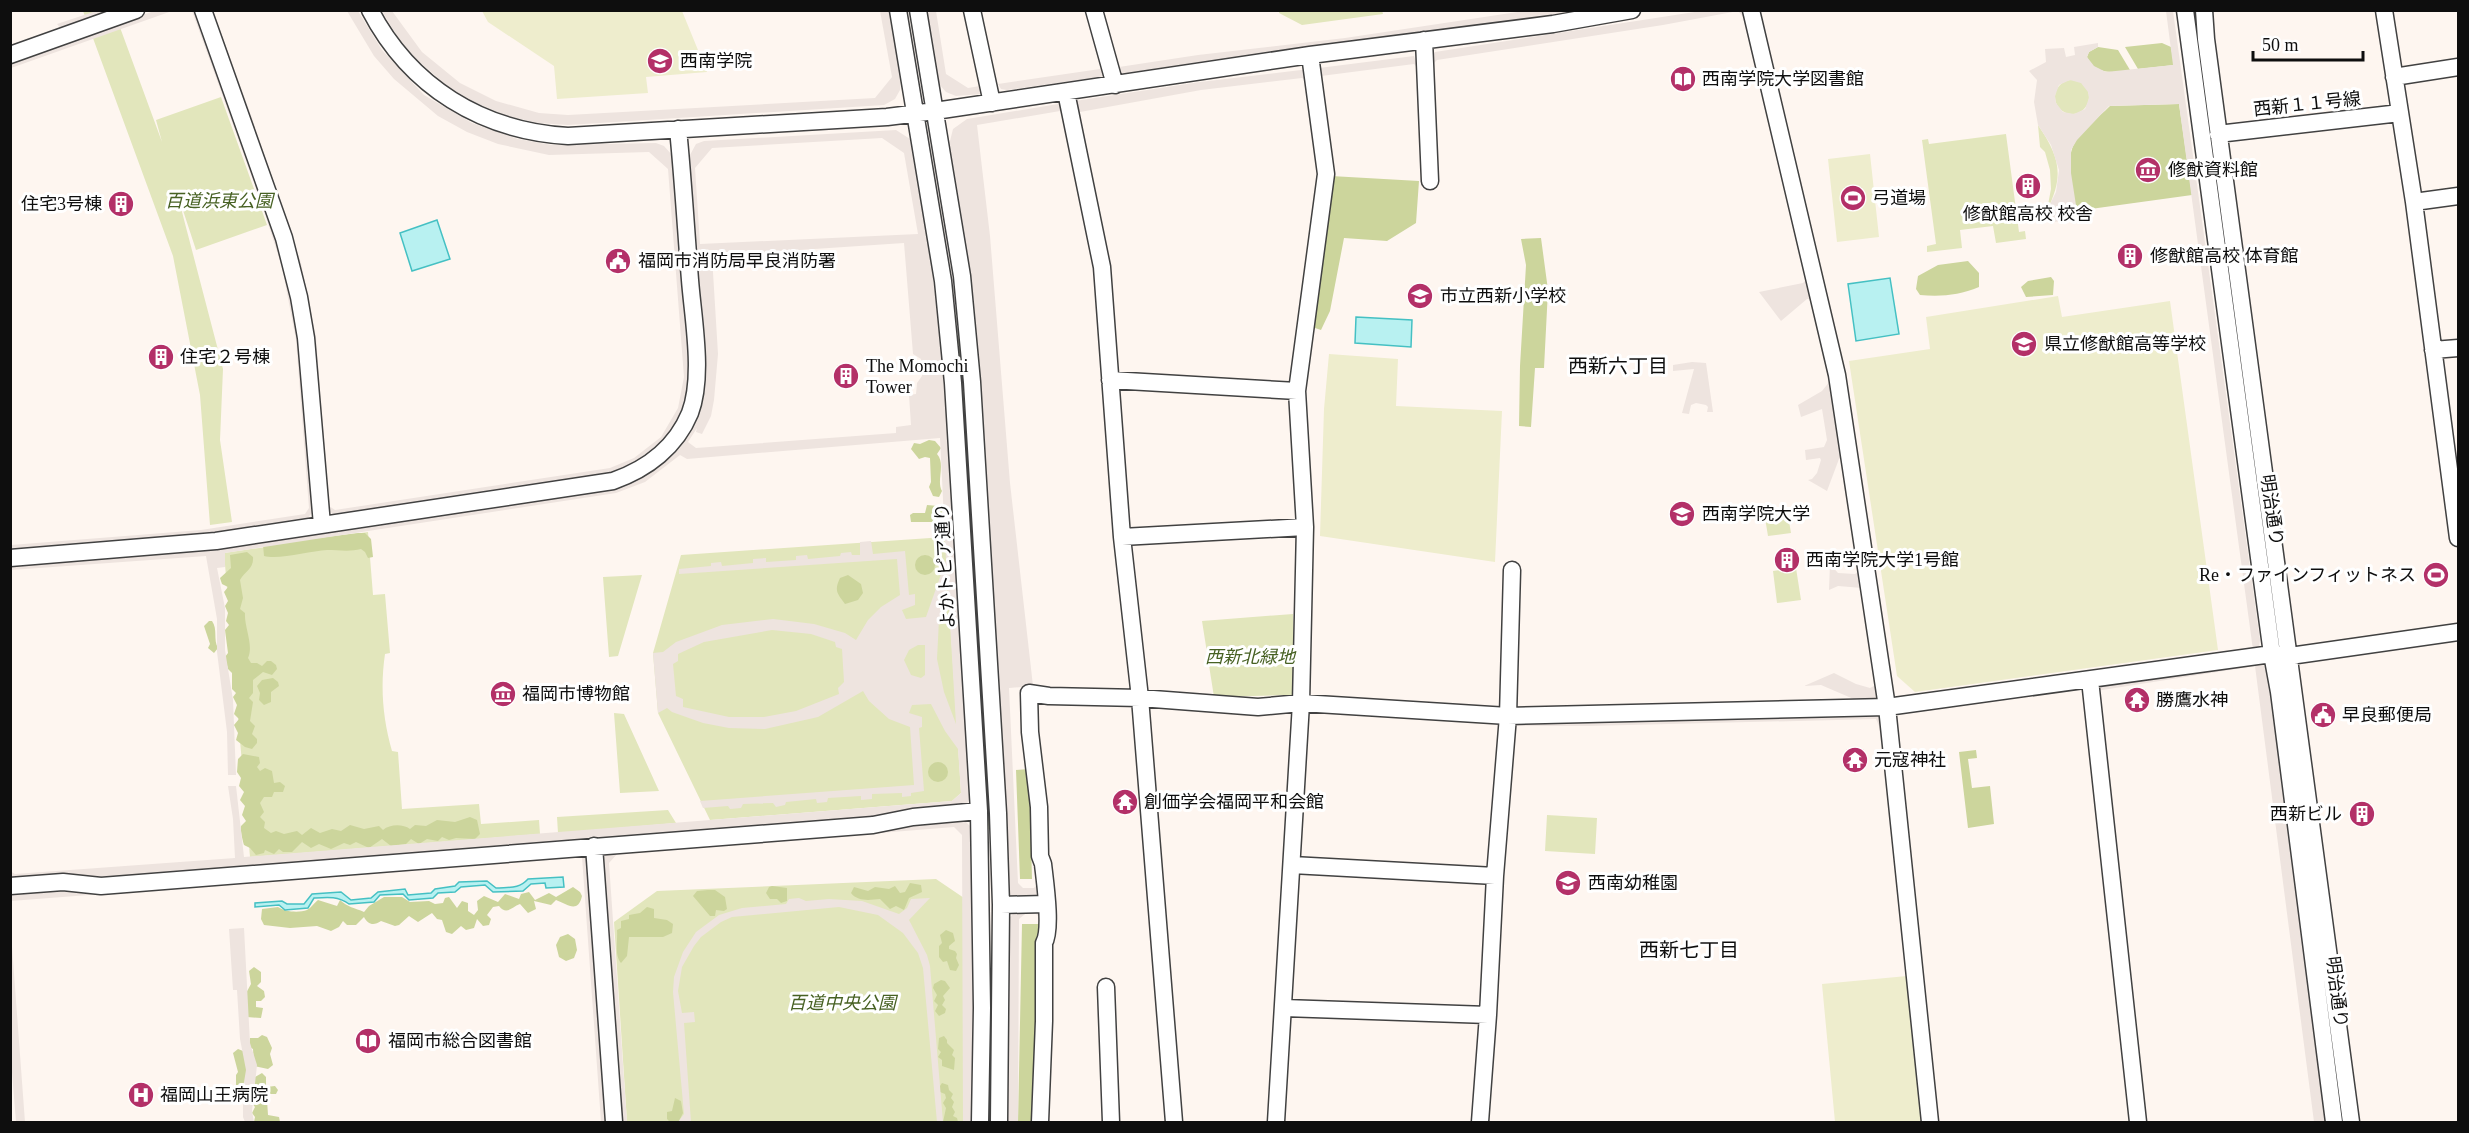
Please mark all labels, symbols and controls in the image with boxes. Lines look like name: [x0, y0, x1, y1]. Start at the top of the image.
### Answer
scale bar: [2253, 24, 2362, 62]
text: 50 m: [2262, 35, 2299, 55]
school or university icon: 西南学院: [645, 46, 675, 76]
place label: 西南学院: [680, 51, 752, 71]
library icon: 西南学院大学図書館: [1668, 64, 1698, 94]
place label: 西南学院大学図書館: [1702, 69, 1864, 89]
street label: 西新１１号線: [2252, 88, 2362, 120]
museum icon: 修猷資料館: [2133, 155, 2163, 185]
place label: 修猷資料館: [2168, 160, 2258, 180]
building icon: 修猷館高校 校舎: [2013, 171, 2043, 201]
sports icon: 弓道場: [1838, 183, 1868, 213]
place label: 弓道場: [1872, 188, 1926, 208]
building icon: 住宅3号棟: [106, 189, 136, 219]
park label: 百道浜東公園: [165, 191, 276, 211]
place label: 住宅3号棟: [21, 194, 102, 214]
place label: 修猷館高校 校舎: [1963, 204, 2093, 224]
building icon: 修猷館高校 体育館: [2115, 241, 2145, 271]
public building icon: 福岡市消防局早良消防署: [603, 246, 633, 276]
place label: 修猷館高校 体育館: [2150, 246, 2299, 266]
place label: 福岡市消防局早良消防署: [638, 251, 836, 271]
school or university icon: 市立西新小学校: [1405, 281, 1435, 311]
place label: 市立西新小学校: [1440, 286, 1566, 306]
school or university icon: 県立修猷館高等学校: [2009, 329, 2039, 359]
place label: 県立修猷館高等学校: [2044, 334, 2206, 354]
building icon: 住宅２号棟: [146, 342, 176, 372]
place label: 住宅２号棟: [180, 347, 270, 367]
district label: 西新六丁目: [1568, 355, 1668, 377]
place label: The Momochi Tower: [866, 356, 968, 397]
building icon: The Momochi Tower: [831, 361, 861, 391]
street label: 明治通り: [2257, 473, 2287, 547]
school or university icon: 西南学院大学: [1667, 499, 1697, 529]
street label: よかトピア通り: [932, 503, 958, 629]
place label: 西南学院大学: [1702, 504, 1810, 524]
building icon: 西南学院大学1号館: [1772, 545, 1802, 575]
place label: 西南学院大学1号館: [1806, 550, 1959, 570]
sports icon: Re・ファインフィットネス: [2421, 560, 2451, 590]
place label: Re・ファインフィットネス: [2199, 565, 2416, 585]
park label: 西新北緑地: [1205, 647, 1297, 667]
museum icon: 福岡市博物館: [488, 679, 518, 709]
place label: 福岡市博物館: [522, 684, 630, 704]
temple icon: 勝鷹水神: [2122, 685, 2152, 715]
place label: 勝鷹水神: [2156, 690, 2228, 710]
public building icon: 早良郵便局: [2308, 700, 2338, 730]
place label: 早良郵便局: [2342, 705, 2432, 725]
temple icon: 元寇神社: [1840, 745, 1870, 775]
place label: 元寇神社: [1874, 750, 1946, 770]
temple icon: 創価学会福岡平和会館: [1110, 787, 1140, 817]
place label: 創価学会福岡平和会館: [1144, 792, 1324, 812]
building icon: 西新ビル: [2347, 799, 2377, 829]
place label: 西新ビル: [2270, 804, 2342, 824]
school or university icon: 西南幼稚園: [1553, 868, 1583, 898]
place label: 西南幼稚園: [1588, 873, 1678, 893]
district label: 西新七丁目: [1639, 939, 1739, 961]
street label: 明治通り: [2323, 955, 2351, 1029]
park label: 百道中央公園: [788, 993, 899, 1013]
library icon: 福岡市総合図書館: [353, 1026, 383, 1056]
place label: 福岡市総合図書館: [388, 1031, 532, 1051]
hospital icon: 福岡山王病院: [126, 1080, 156, 1110]
place label: 福岡山王病院: [160, 1085, 268, 1105]

